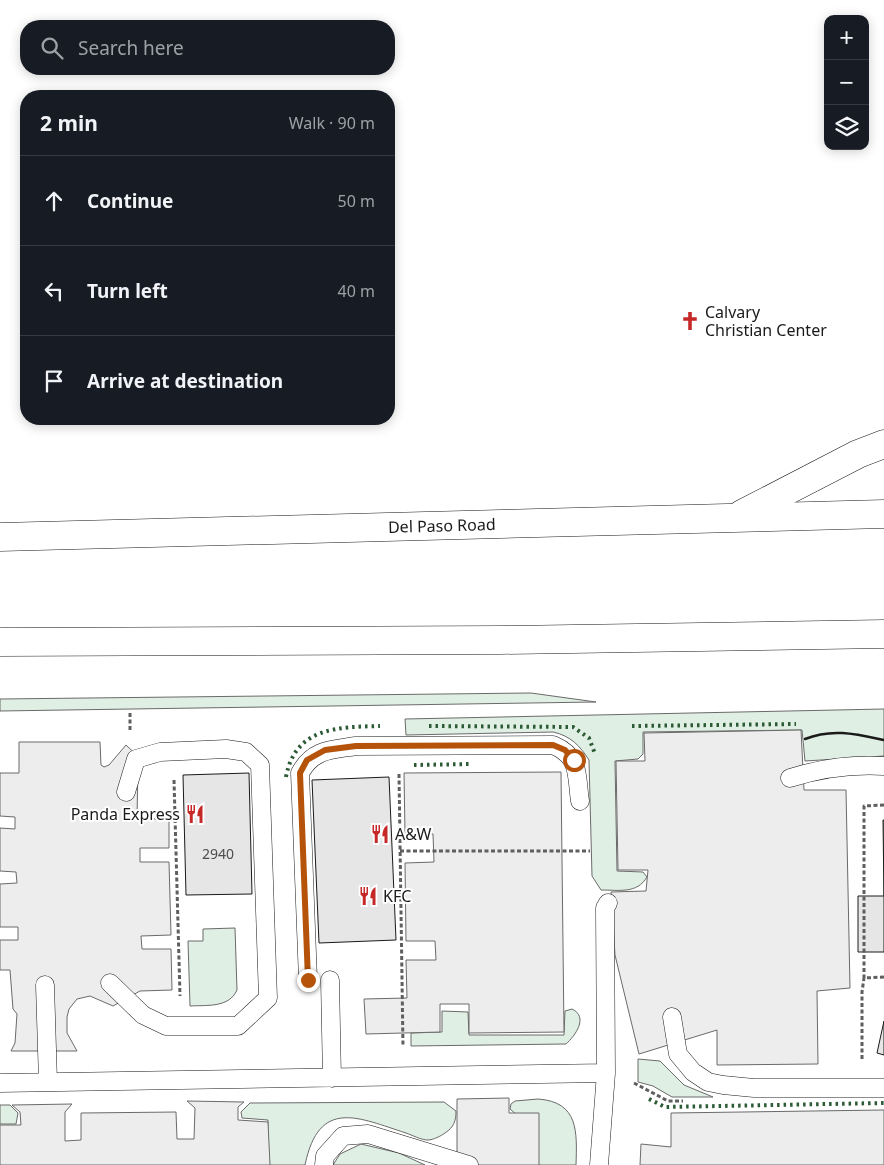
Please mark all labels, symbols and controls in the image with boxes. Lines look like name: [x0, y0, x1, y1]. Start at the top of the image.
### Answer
map controls: [824, 15, 869, 150]
button: +: [824, 15, 869, 60]
search box: [20, 20, 395, 75]
icon: search: [38, 34, 66, 62]
text: Search here: [78, 35, 184, 61]
button: −: [824, 60, 869, 105]
button: layers: [824, 105, 869, 150]
text: 2 min: [40, 109, 98, 137]
text: Walk · 90 m: [289, 112, 375, 134]
icon: ahead: [40, 187, 68, 215]
text: Continue: [87, 188, 173, 214]
text: 50 m: [338, 190, 375, 212]
icon: left: [40, 277, 68, 305]
text: Turn left: [87, 278, 168, 304]
text: 40 m: [338, 280, 375, 302]
place label: Calvary Christian Center: [705, 301, 827, 341]
church icon: Calvary Christian Center: [679, 310, 701, 332]
icon: arrive: [40, 367, 68, 395]
text: Arrive at destination: [87, 368, 283, 394]
street label: Del Paso Road: [388, 513, 496, 538]
route start: [563, 749, 586, 772]
place label: Panda Express: [71, 803, 180, 825]
restaurant icon: Panda Express: [184, 803, 206, 825]
restaurant icon: A&W: [369, 823, 391, 845]
place label: A&W: [395, 823, 432, 845]
house number: 2940: [202, 844, 234, 863]
restaurant icon: KFC: [357, 885, 379, 907]
place label: KFC: [383, 885, 411, 907]
route end: [297, 969, 320, 992]

